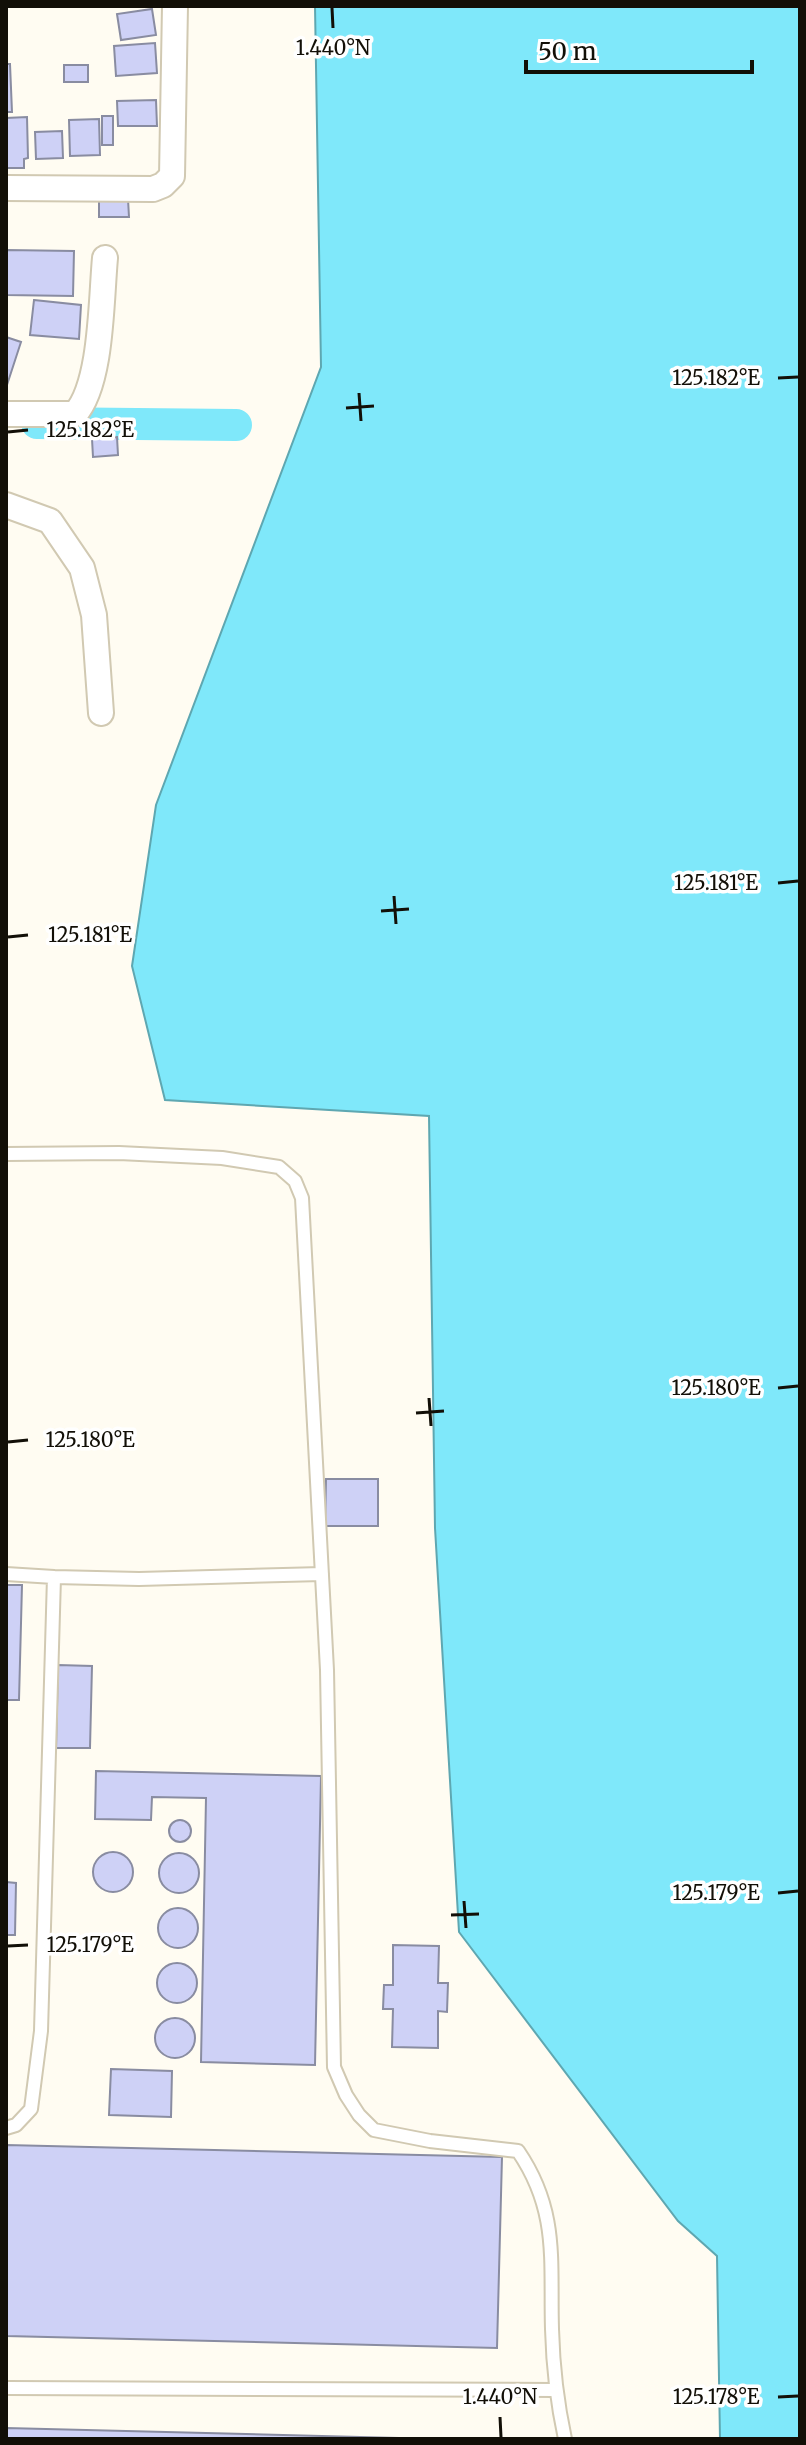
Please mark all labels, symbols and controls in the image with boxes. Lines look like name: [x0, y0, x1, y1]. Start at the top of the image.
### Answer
scale bar: [526, 24, 752, 74]
text: 1.440°N: [296, 35, 371, 60]
text: 50 m: [538, 36, 597, 67]
text: 125.182°E: [672, 365, 760, 390]
text: 125.182°E: [46, 417, 134, 442]
text: 125.181°E: [674, 870, 758, 895]
text: 125.181°E: [48, 922, 132, 947]
text: 125.180°E: [671, 1375, 761, 1400]
text: 125.180°E: [45, 1427, 135, 1452]
text: 125.179°E: [672, 1880, 760, 1905]
text: 125.179°E: [46, 1932, 134, 1957]
text: 1.440°N: [463, 2384, 538, 2409]
text: 125.178°E: [673, 2384, 760, 2409]

